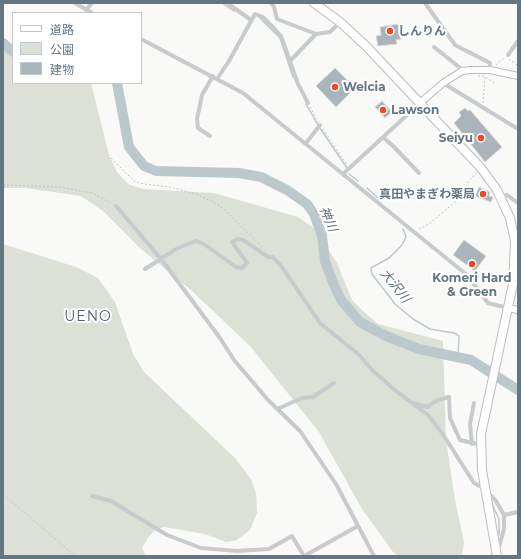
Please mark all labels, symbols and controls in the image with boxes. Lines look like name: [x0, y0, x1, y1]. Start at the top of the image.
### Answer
legend: [12, 12, 142, 84]
text: 道路: [50, 22, 74, 37]
place label: しんりん: [398, 24, 446, 38]
marker: しんりん: [385, 26, 395, 36]
text: 公園: [50, 42, 74, 57]
text: 建物: [50, 62, 74, 77]
place label: Welcia: [343, 80, 386, 94]
marker: Welcia: [330, 82, 340, 92]
place label: Lawson: [391, 103, 439, 117]
marker: Lawson: [378, 105, 388, 115]
place label: Seiyu: [439, 131, 473, 145]
marker: Seiyu: [476, 133, 486, 143]
place label: 真田やまぎわ薬局: [379, 187, 475, 201]
marker: 真田やまぎわ薬局: [478, 189, 488, 199]
water label: 神川: [316, 204, 340, 234]
marker: Komeri Hard & Green: [467, 259, 477, 269]
water label: 大沢川: [377, 266, 413, 306]
place label: Komeri Hard & Green: [432, 271, 512, 299]
district label: UENO: [64, 309, 112, 325]

